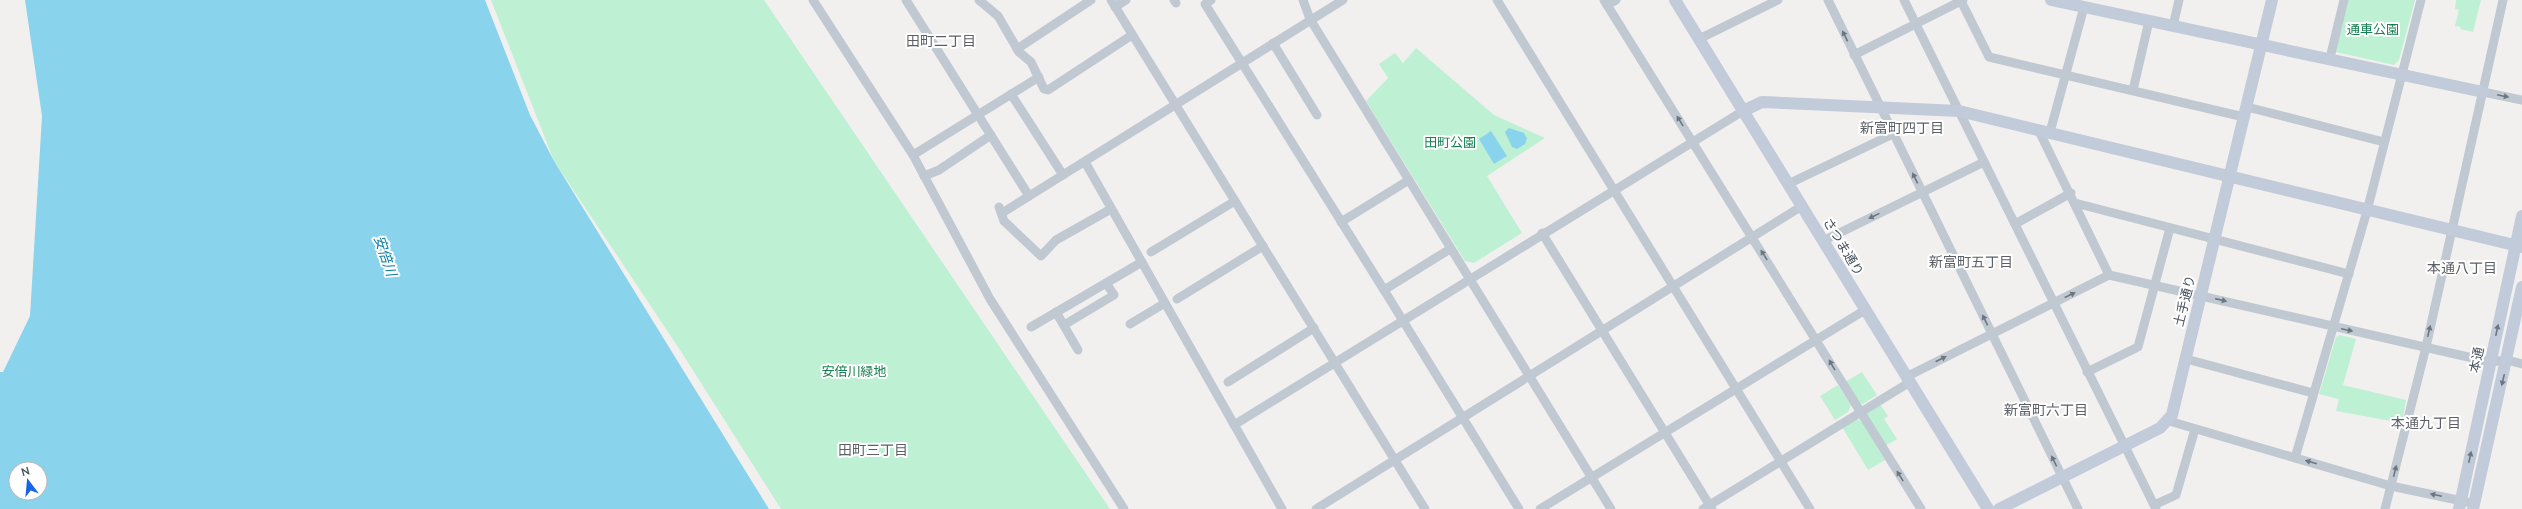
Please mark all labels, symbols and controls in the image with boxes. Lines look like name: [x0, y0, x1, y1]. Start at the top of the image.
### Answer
park label: 通車公園: [2347, 21, 2399, 39]
one-way arrow: [1842, 30, 1848, 42]
district label: 田町二丁目: [906, 32, 976, 51]
one-way arrow: [2497, 94, 2509, 100]
one-way arrow: [1676, 115, 1683, 127]
district label: 新富町四丁目: [1860, 119, 1944, 138]
park label: 田町公園: [1424, 134, 1476, 152]
one-way arrow: [1912, 172, 1918, 184]
one-way arrow: [1868, 213, 1879, 219]
street label: さつま通り: [1819, 215, 1867, 279]
water label: 安倍川: [369, 233, 401, 281]
one-way arrow: [1760, 249, 1767, 261]
district label: 新富町五丁目: [1929, 253, 2013, 272]
district label: 本通八丁目: [2427, 259, 2497, 278]
street label: 土手通り: [2170, 274, 2200, 328]
one-way arrow: [2064, 291, 2076, 298]
one-way arrow: [2214, 297, 2227, 303]
one-way arrow: [1982, 314, 1988, 325]
one-way arrow: [2495, 324, 2501, 336]
one-way arrow: [2426, 325, 2432, 337]
one-way arrow: [2341, 327, 2353, 333]
street label: 本通: [2465, 345, 2489, 375]
one-way arrow: [1935, 356, 1947, 362]
one-way arrow: [1829, 359, 1836, 371]
park label: 安倍川緑地: [821, 363, 887, 381]
one-way arrow: [2499, 374, 2505, 386]
district label: 新富町六丁目: [2004, 401, 2088, 420]
district label: 本通九丁目: [2391, 414, 2461, 433]
district label: 田町三丁目: [838, 441, 908, 460]
one-way arrow: [2468, 451, 2474, 463]
one-way arrow: [2051, 456, 2058, 467]
one-way arrow: [2304, 459, 2316, 465]
north arrow: [8, 461, 48, 501]
text: N: [19, 464, 31, 480]
one-way arrow: [2392, 465, 2398, 477]
one-way arrow: [1896, 471, 1904, 481]
one-way arrow: [2430, 492, 2442, 498]

